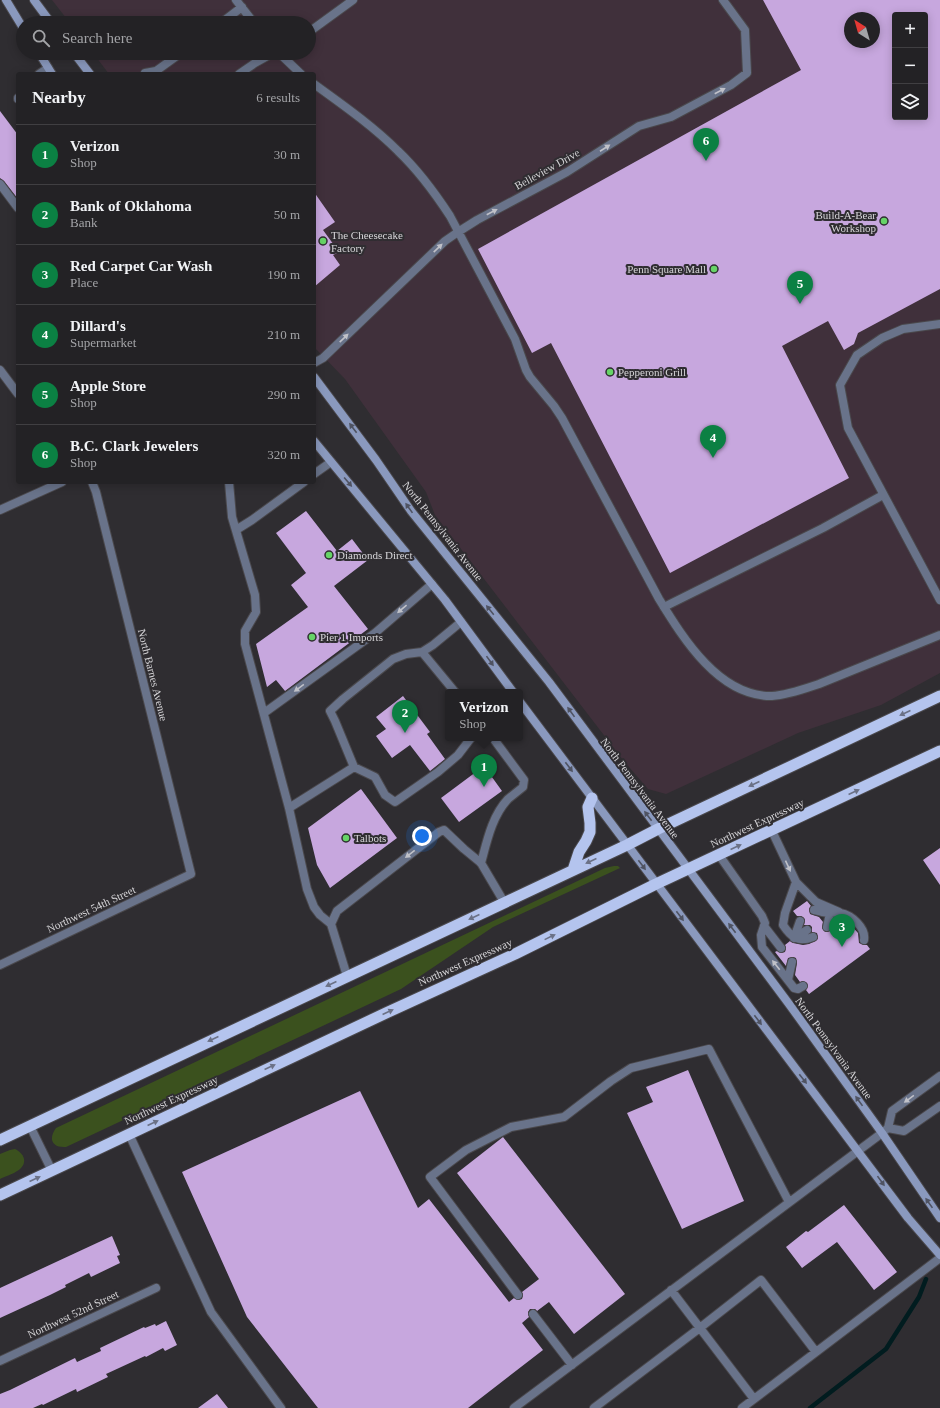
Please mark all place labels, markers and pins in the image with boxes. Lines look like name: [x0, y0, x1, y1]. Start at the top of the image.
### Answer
pin: 6: [693, 128, 719, 161]
place label: Build-A-Bear Workshop: [816, 209, 876, 234]
marker: Build-A-Bear Workshop: [879, 216, 889, 226]
place label: The Cheesecake Factory: [331, 229, 403, 254]
marker: The Cheesecake Factory: [318, 236, 328, 246]
place label: Penn Square Mall: [627, 263, 706, 275]
marker: Penn Square Mall: [709, 264, 719, 274]
pin: 5: [787, 271, 813, 304]
place label: Pepperoni Grill: [618, 366, 686, 378]
marker: Pepperoni Grill: [605, 367, 615, 377]
pin: 4: [700, 425, 726, 458]
place label: Diamonds Direct: [337, 549, 412, 561]
marker: Diamonds Direct: [324, 550, 334, 560]
place label: Pier 1 Imports: [320, 631, 383, 643]
marker: Pier 1 Imports: [307, 632, 317, 642]
pin: 2: [392, 700, 418, 733]
pin: 1: [471, 754, 497, 787]
place label: Talbots: [354, 832, 386, 844]
marker: Talbots: [341, 833, 351, 843]
pin: 3: [829, 914, 855, 947]

